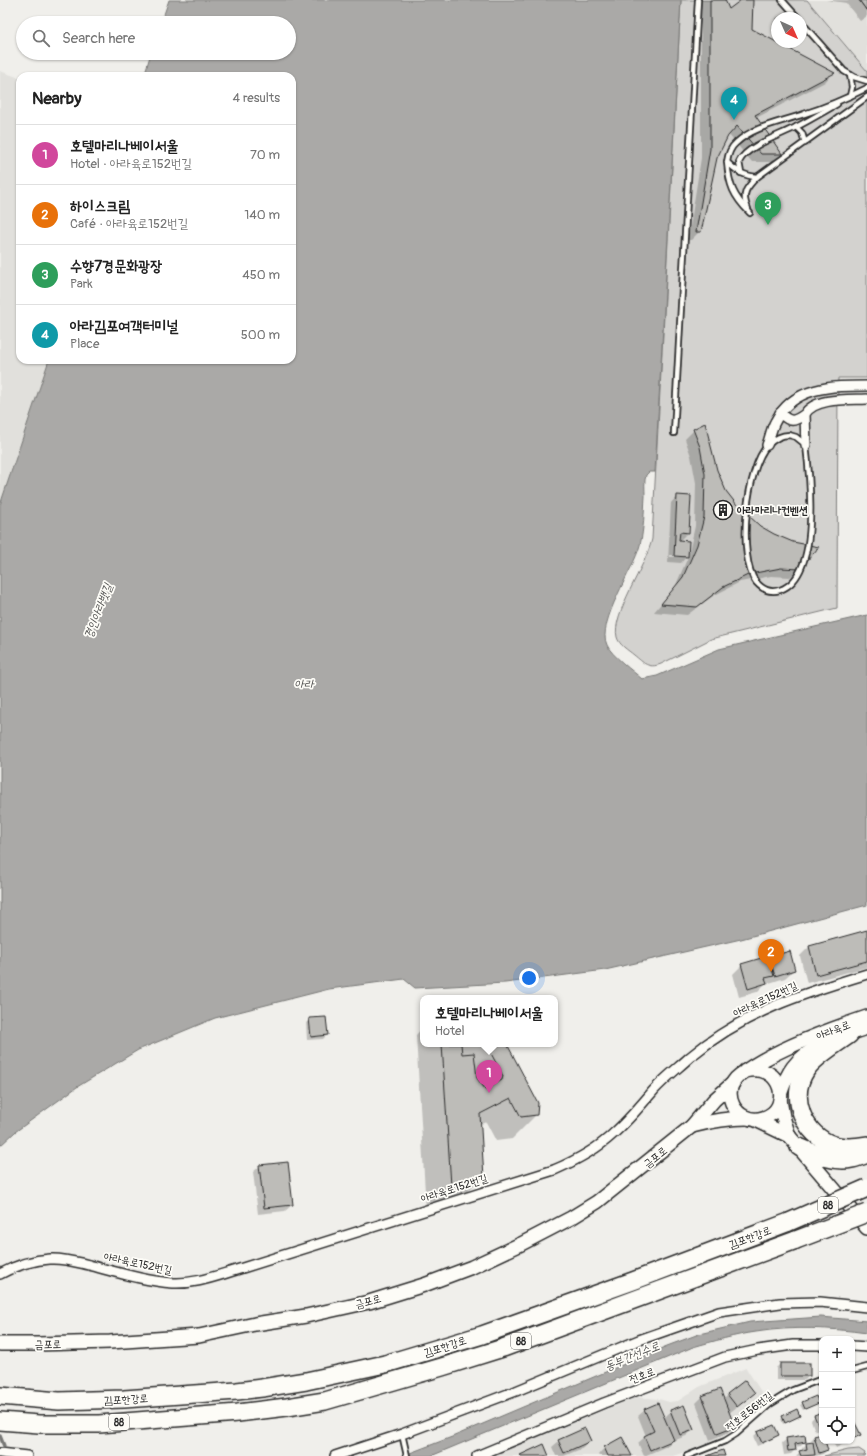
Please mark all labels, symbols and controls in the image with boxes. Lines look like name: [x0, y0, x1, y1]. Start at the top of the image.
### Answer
north arrow: [771, 12, 807, 48]
search box: [16, 16, 296, 60]
icon: search: [30, 27, 52, 49]
text: Search here: [62, 29, 135, 48]
pin: 4: [721, 87, 747, 120]
text: Nearby: [32, 88, 81, 109]
text: 4 results: [233, 90, 280, 106]
text: 호텔마리나베이서울: [70, 137, 179, 156]
text: 1: [42, 147, 48, 163]
text: 70 m: [250, 147, 280, 163]
text: Hotel · 아라육로152번길: [70, 156, 192, 172]
pin: 3: [755, 192, 781, 225]
text: 하이스크림: [70, 197, 130, 216]
text: 2: [41, 207, 49, 223]
text: 140 m: [244, 207, 280, 223]
text: Café · 아라육로152번길: [70, 216, 188, 232]
text: 수향7경문화광장: [70, 257, 162, 276]
text: 3: [41, 267, 49, 283]
text: 450 m: [242, 267, 280, 283]
text: Park: [70, 276, 93, 292]
text: 아라김포여객터미널: [70, 317, 179, 336]
text: 4: [41, 327, 49, 343]
text: 500 m: [241, 327, 280, 343]
text: Place: [70, 336, 99, 352]
building icon: 아라마리나컨벤션: [712, 499, 734, 521]
place label: 아라마리나컨벤션: [737, 504, 808, 517]
water label: 경인아라뱃길: [81, 580, 116, 641]
water label: 아라: [294, 677, 315, 692]
pin: 2: [758, 939, 784, 972]
your location: [519, 968, 539, 988]
street label: 아라육로152번길: [731, 979, 800, 1020]
popup: [420, 995, 558, 1047]
text: 호텔마리나베이서울: [435, 1004, 543, 1023]
street label: 아라육로: [814, 1018, 852, 1043]
text: Hotel: [435, 1023, 465, 1039]
pin: 1: [476, 1060, 502, 1093]
street label: 금포로: [641, 1144, 670, 1171]
street label: 아라육로152번길: [419, 1172, 489, 1205]
road number: 88: [818, 1197, 838, 1213]
street label: 김포한강로: [727, 1223, 773, 1251]
street label: 아라육로152번길: [103, 1250, 173, 1277]
street label: 금포로: [354, 1292, 383, 1311]
street label: 김포한강로: [422, 1333, 468, 1359]
road number: 88: [511, 1333, 531, 1349]
map controls: [819, 1336, 855, 1444]
button: +: [819, 1336, 855, 1372]
street label: 금포로: [35, 1338, 62, 1351]
water label: 동부간선수로: [603, 1339, 662, 1374]
street label: 전호로: [627, 1365, 657, 1386]
button: −: [819, 1372, 855, 1408]
street label: 전호로56번길: [723, 1389, 776, 1434]
street label: 김포한강로: [104, 1392, 149, 1407]
button: locate: [819, 1408, 855, 1444]
road number: 88: [109, 1414, 129, 1430]

